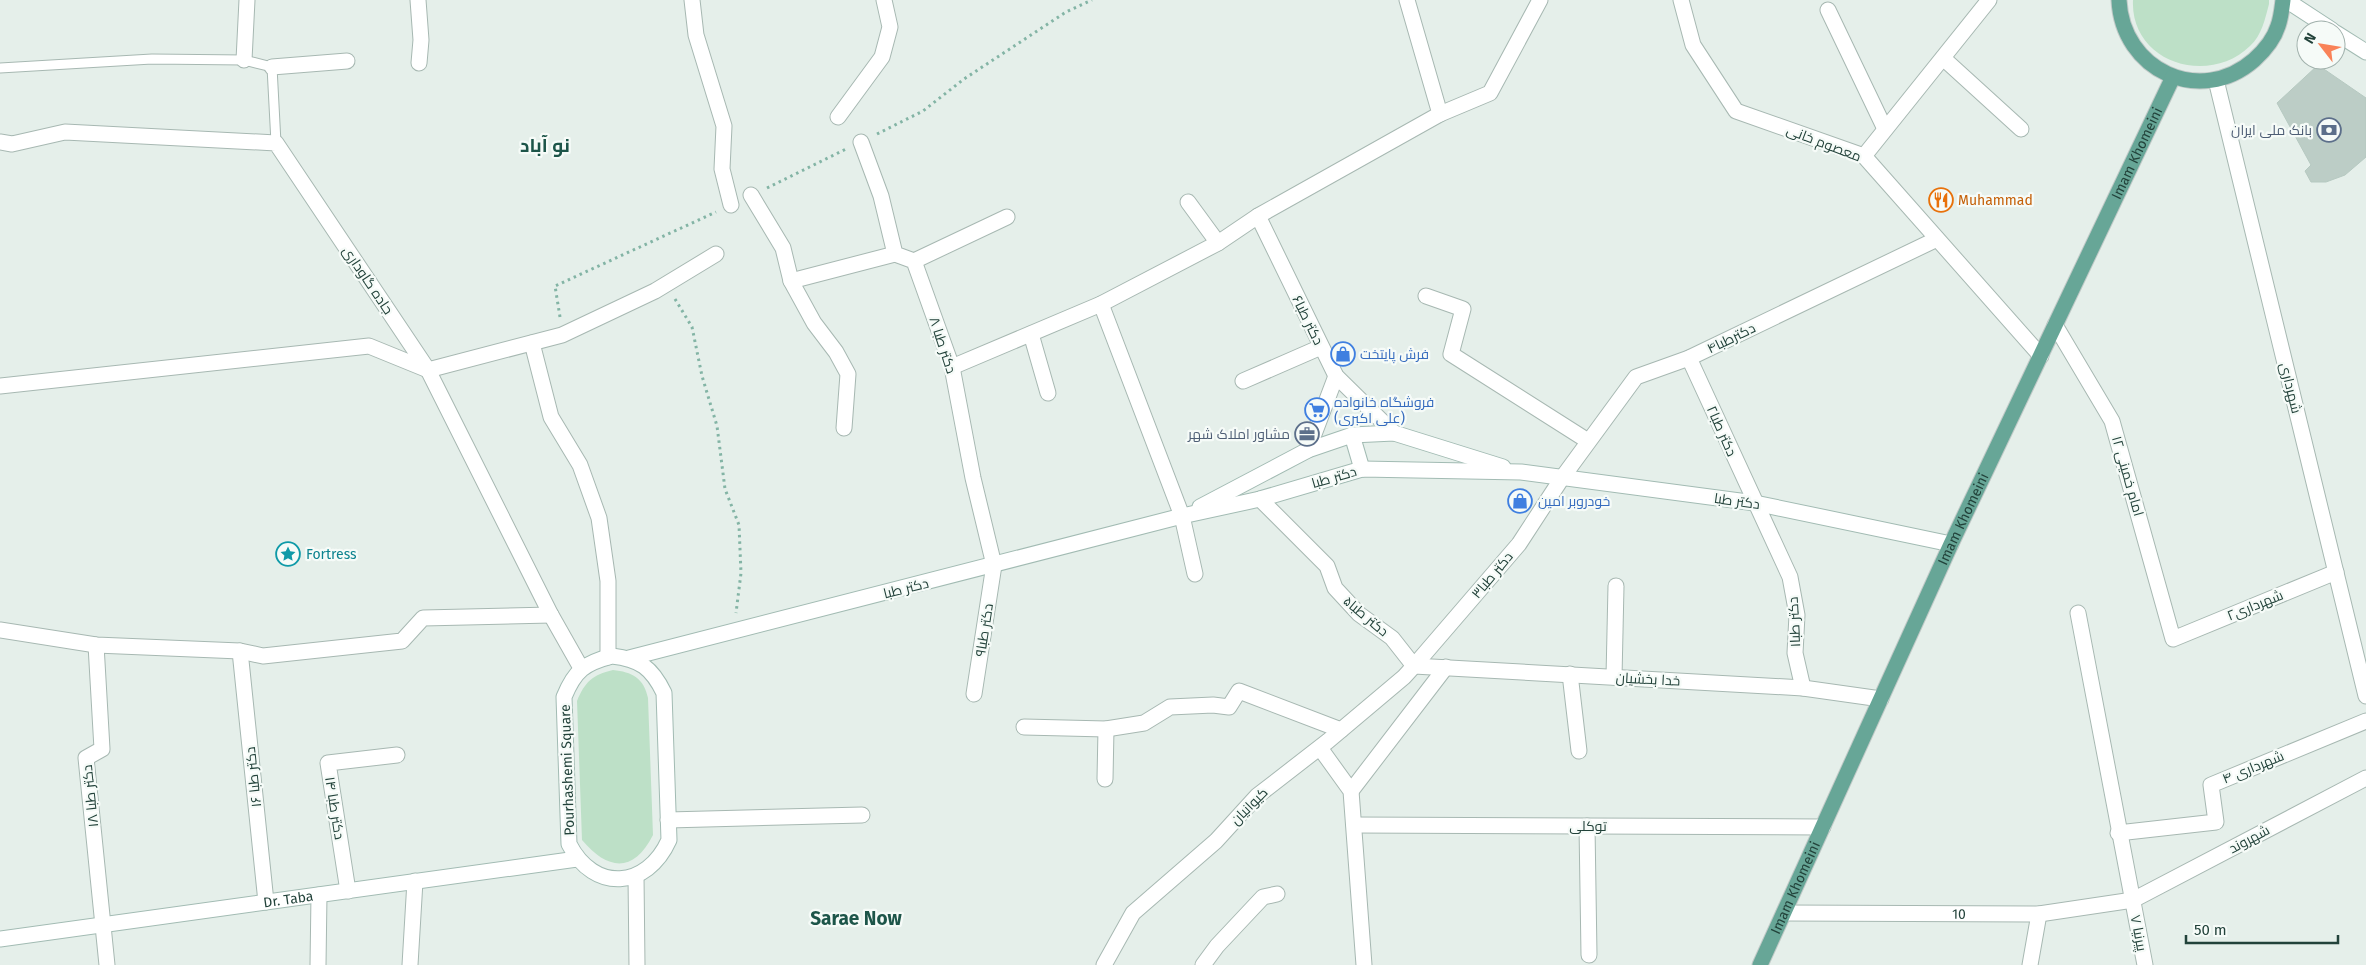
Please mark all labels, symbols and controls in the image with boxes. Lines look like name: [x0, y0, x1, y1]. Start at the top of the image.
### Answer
north arrow: [2296, 20, 2346, 70]
text: N: [2301, 30, 2320, 47]
street label: Imam Khomeini: [2108, 105, 2166, 202]
bank icon: بانک ملی ایران: [2316, 117, 2342, 143]
street label: معصوم خانی: [1784, 121, 1863, 166]
place label: بانک ملی ایران: [2231, 122, 2312, 139]
district label: نو آباد: [520, 134, 570, 157]
restaurant icon: Muhammad: [1928, 187, 1954, 213]
place label: Muhammad: [1958, 192, 2033, 209]
street label: جاده گاوداری: [339, 243, 397, 318]
street label: دکتر طبا۶: [1288, 293, 1327, 348]
street label: دکتر طبا ۸: [925, 315, 960, 376]
street label: دکترطبا۴: [1704, 319, 1758, 357]
shop icon: فرش پایتخت: [1330, 341, 1356, 367]
place label: فرش پایتخت: [1360, 346, 1429, 364]
street label: شهرداری: [2276, 361, 2305, 415]
place label: فروشگاه خانواده (علی اکبری): [1334, 394, 1434, 427]
supermarket icon: فروشگاه خانواده (علی اکبری): [1304, 397, 1330, 423]
street label: دکتر طبا۲: [1703, 403, 1740, 459]
office icon: مشاور املاک شهر: [1294, 421, 1320, 447]
place label: مشاور املاک شهر: [1187, 426, 1290, 443]
street label: امام خمینی ۱۲: [2107, 434, 2147, 518]
street label: دکتر طبا: [1310, 463, 1359, 492]
street label: Imam Khomeini: [1935, 470, 1992, 568]
shop icon: خودروبر امین: [1507, 488, 1533, 514]
street label: دکتر طبا: [1713, 490, 1761, 513]
place label: خودروبر امین: [1538, 493, 1610, 510]
place icon: Fortress: [275, 541, 301, 567]
place label: Fortress: [306, 546, 357, 563]
street label: دکتر طبا۳: [1468, 549, 1517, 602]
street label: دکتر طبا: [882, 575, 931, 602]
street label: شهرداری۲: [2225, 586, 2286, 624]
street label: دکتر طبا۵: [1340, 593, 1392, 640]
street label: دکتر طبا۱: [1785, 596, 1804, 648]
street label: دکتر طبا۹: [972, 602, 997, 658]
street label: خدا بخشیان: [1615, 669, 1681, 690]
street label: Pourhashemi Square: [557, 704, 578, 836]
street label: دکتر طبا ۱۶: [242, 746, 265, 808]
street label: شهرداری ۴: [2220, 747, 2286, 787]
street label: دکتر طبا ۱۸: [79, 764, 102, 828]
street label: دکتر طبا ۱۴: [321, 775, 348, 841]
street label: کیوانیان: [1227, 784, 1272, 829]
street label: توکلی: [1569, 818, 1607, 835]
street label: شهروند: [2226, 822, 2273, 857]
street label: Imam Khomeini: [1767, 839, 1824, 937]
street label: Dr. Taba: [262, 888, 314, 911]
street label: 10: [1952, 906, 1966, 923]
district label: Sarae Now: [810, 907, 903, 930]
scale bar: [2186, 912, 2338, 944]
street label: پیرنیا ۷: [2126, 914, 2150, 953]
text: 50 m: [2194, 921, 2227, 939]

